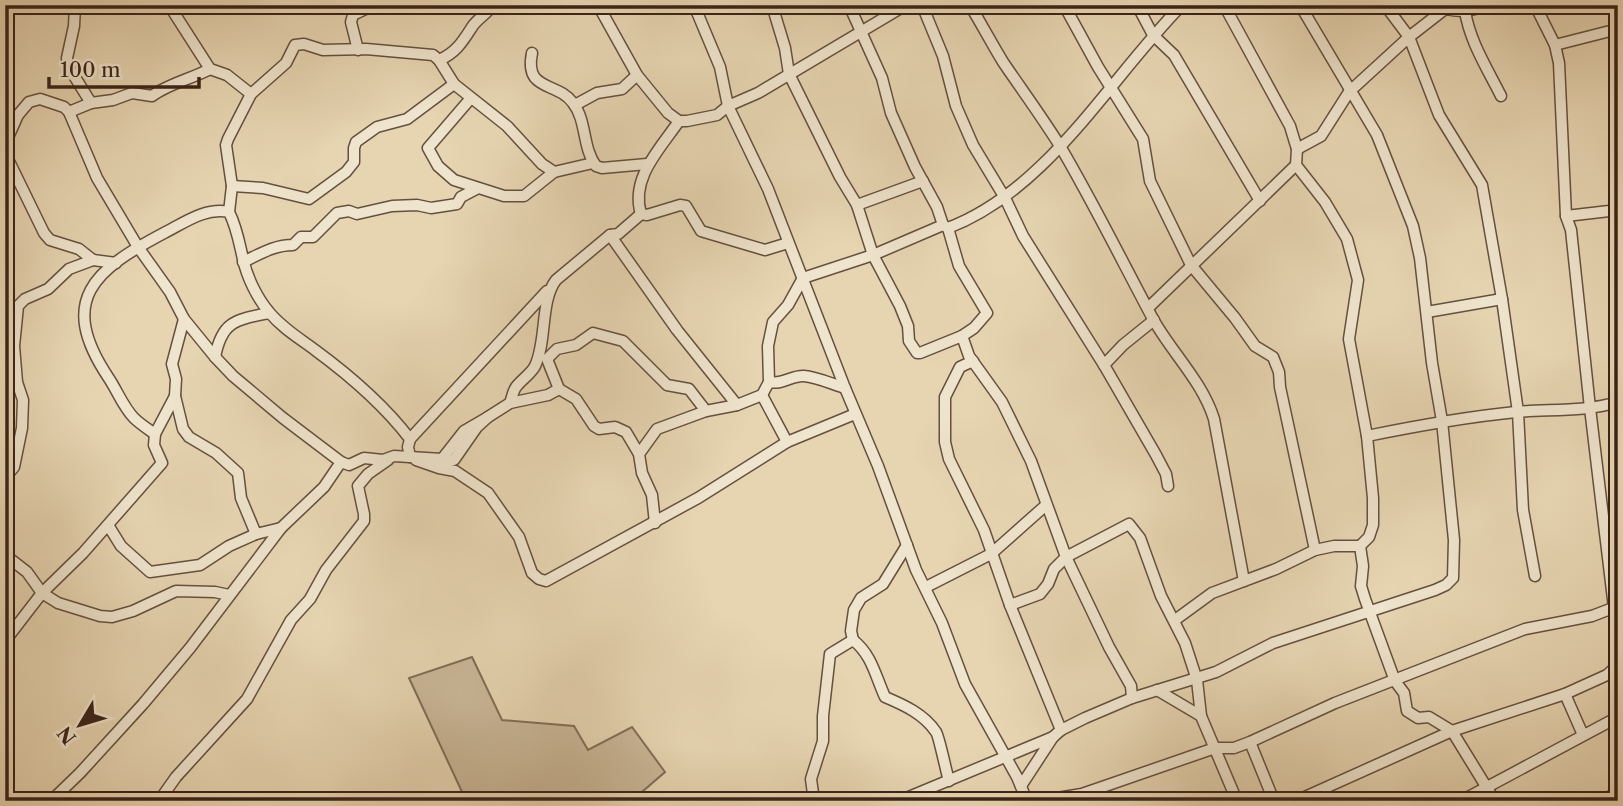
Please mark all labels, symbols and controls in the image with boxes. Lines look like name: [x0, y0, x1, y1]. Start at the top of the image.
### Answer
scale bar: [49, 46, 200, 90]
text: 100 m: [60, 57, 121, 82]
north arrow: [46, 690, 116, 760]
text: N: [53, 722, 81, 749]

